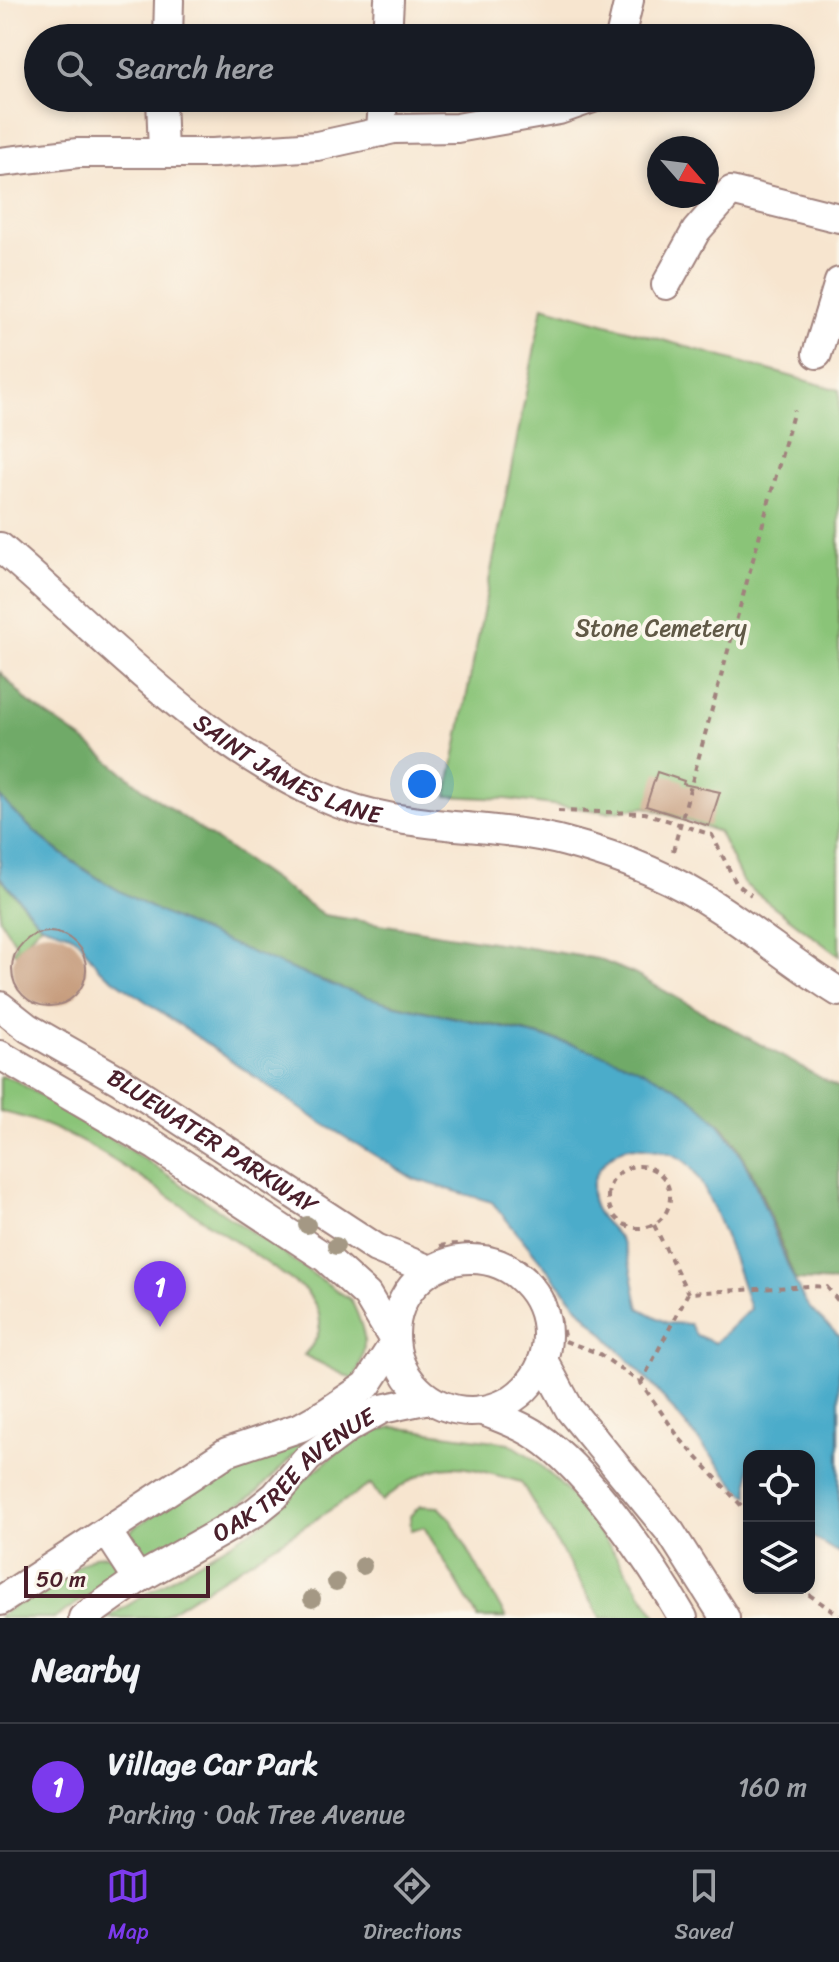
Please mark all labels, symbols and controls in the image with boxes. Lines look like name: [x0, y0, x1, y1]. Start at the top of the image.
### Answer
search box: [24, 24, 815, 112]
text: Search here: [116, 41, 274, 95]
icon: search: [52, 46, 96, 90]
north arrow: [647, 136, 719, 208]
park label: Stone Cemetery: [575, 607, 747, 649]
street label: SAINT JAMES LANE: [184, 702, 387, 837]
your location: [402, 764, 442, 804]
street label: BLUEWATER PARKWAY: [99, 1056, 328, 1226]
pin: 1: [134, 1261, 186, 1327]
street label: OAK TREE AVENUE: [204, 1395, 385, 1554]
map controls: [743, 1450, 815, 1594]
button: locate: [743, 1450, 815, 1522]
button: layers: [743, 1522, 815, 1594]
text: 50 m: [36, 1560, 86, 1599]
scale bar: [24, 1562, 210, 1598]
text: Nearby: [32, 1640, 140, 1700]
text: Village Car Park: [108, 1737, 318, 1791]
text: 1: [52, 1764, 64, 1810]
text: 160 m: [738, 1764, 807, 1810]
text: Parking · Oak Tree Avenue: [108, 1791, 405, 1837]
tab: Map: [106, 1864, 150, 1951]
tab: Directions: [363, 1864, 462, 1951]
tab: Saved: [675, 1864, 733, 1951]

